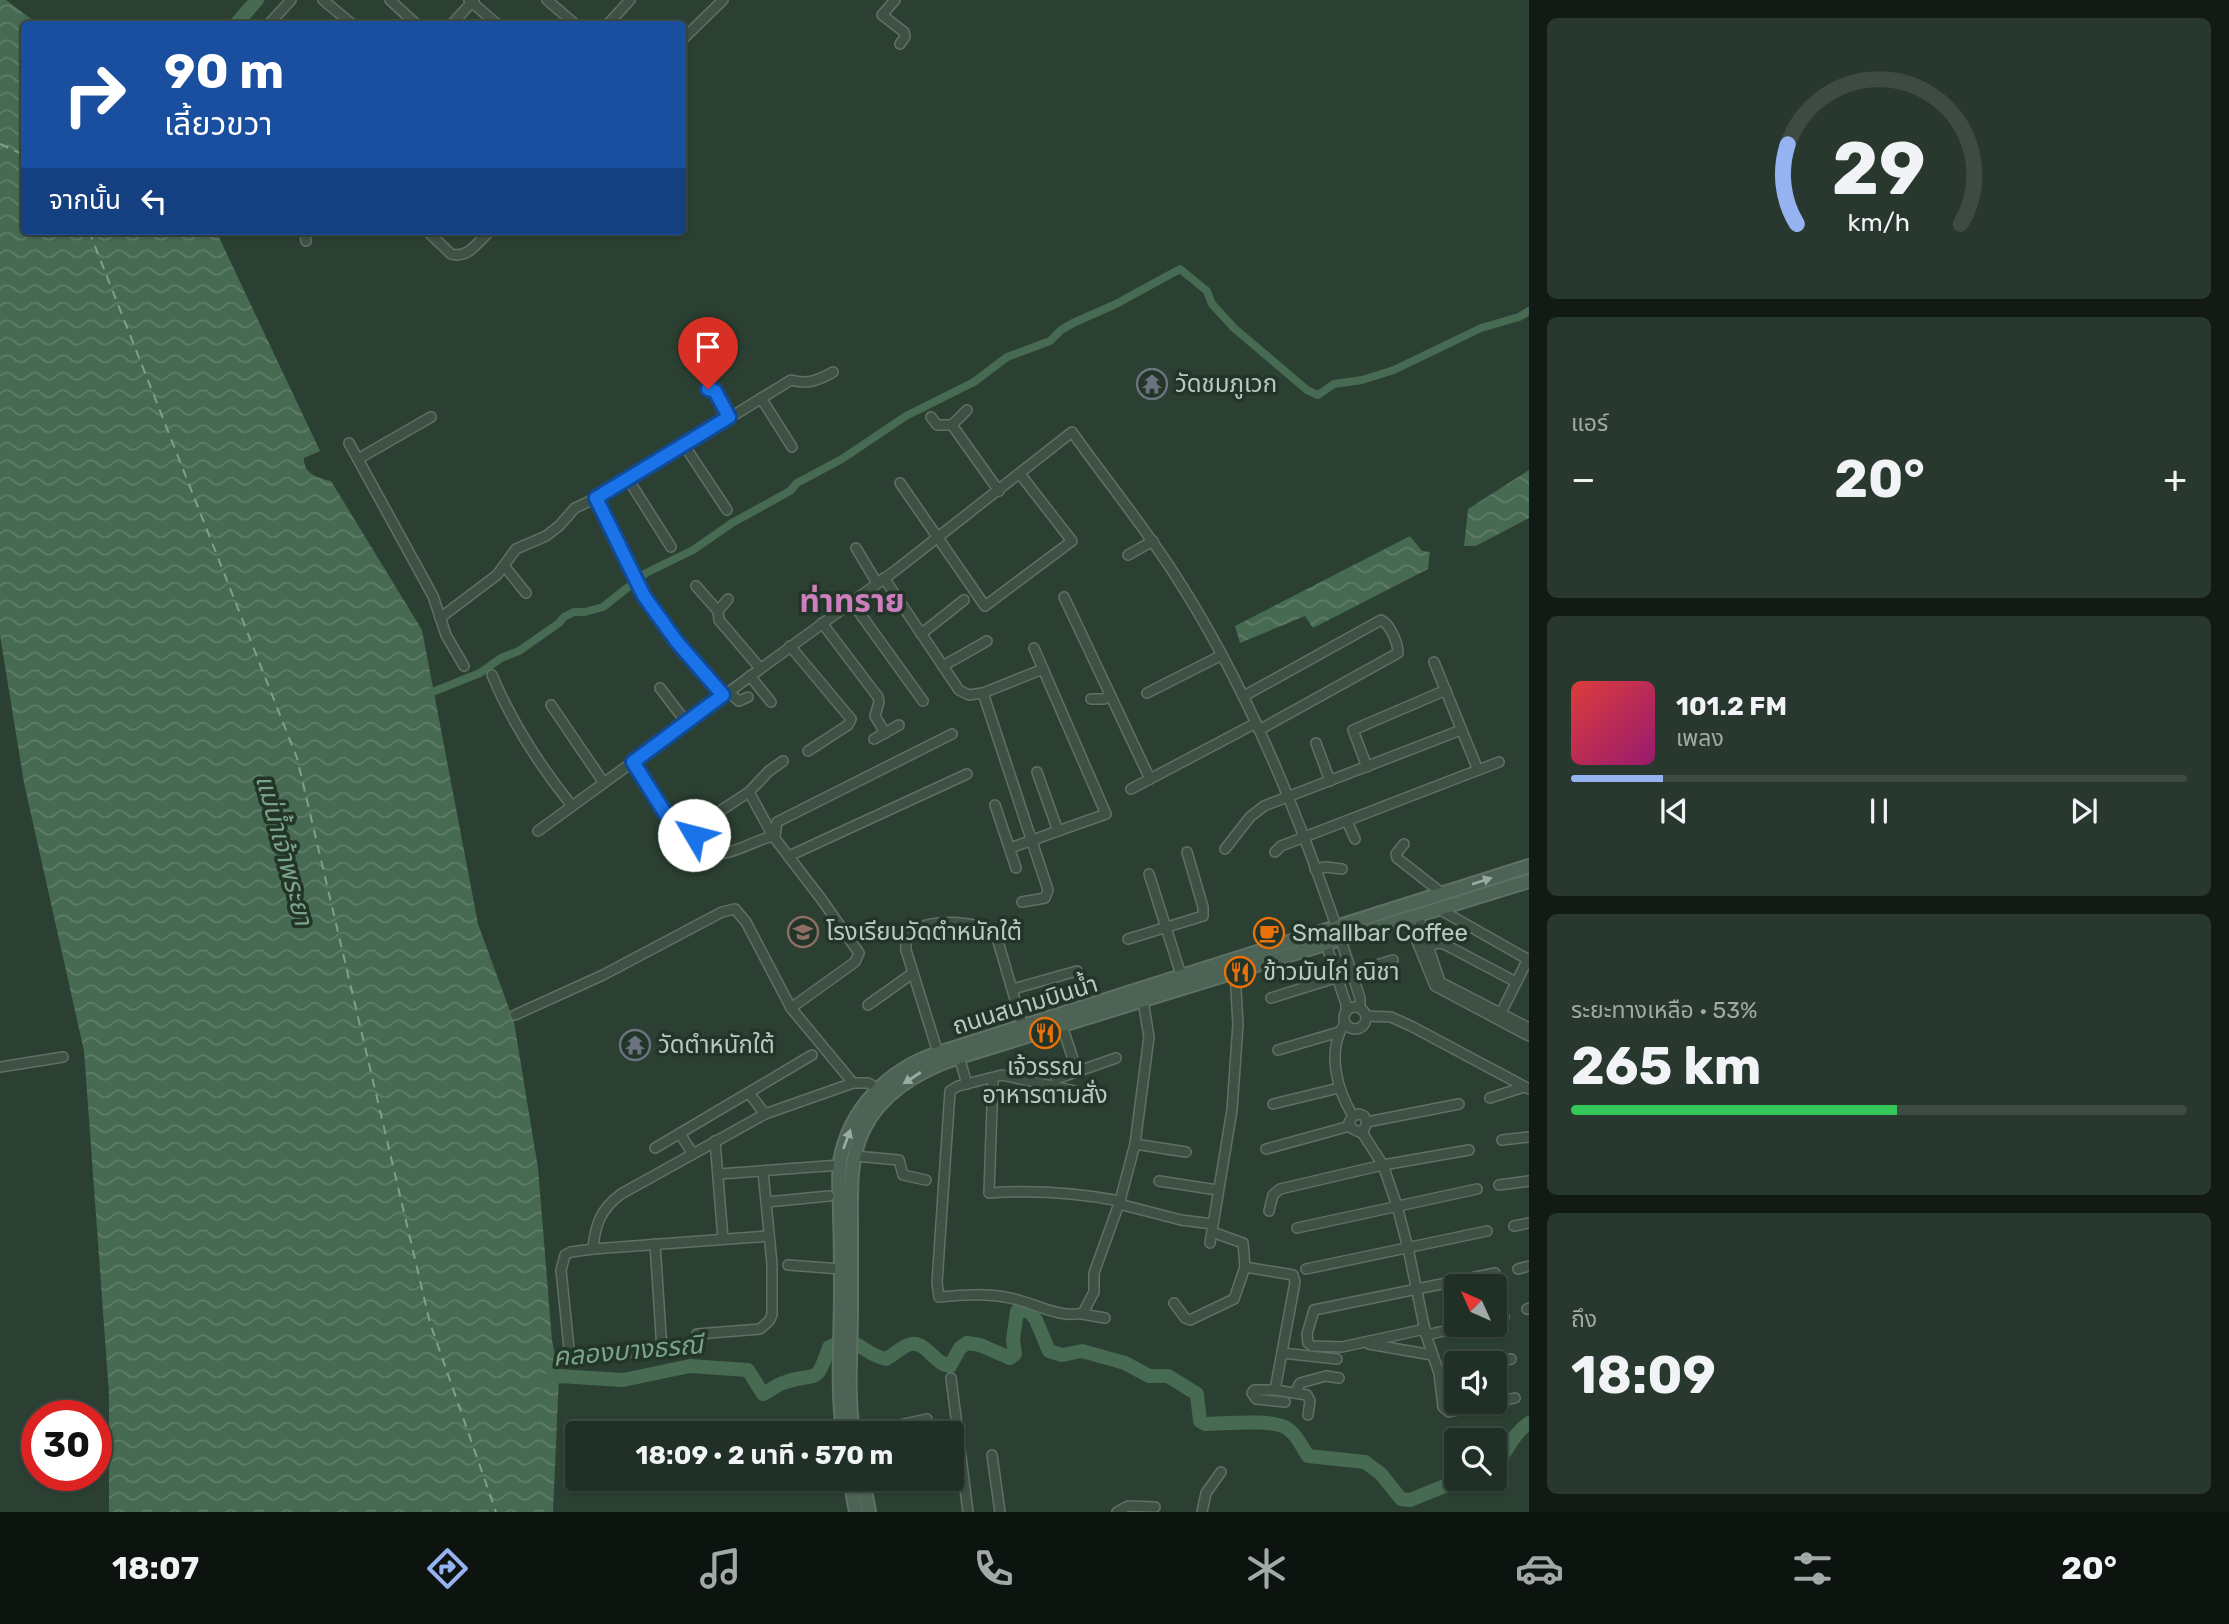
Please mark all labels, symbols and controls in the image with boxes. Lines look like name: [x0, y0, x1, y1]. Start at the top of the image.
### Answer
text: 90 m: [164, 42, 284, 100]
icon: right: [49, 49, 140, 140]
text: เลี้ยวขวา: [164, 105, 272, 143]
text: 29: [1832, 127, 1926, 213]
icon: left: [135, 182, 173, 220]
text: จากนั้น: [49, 185, 121, 216]
text: km/h: [1848, 208, 1910, 237]
pin: [678, 317, 738, 389]
icon: arrive: [689, 328, 727, 366]
temple icon: วัดชมภูเวก: [1135, 367, 1169, 401]
place label: วัดชมภูเวก: [1175, 370, 1277, 399]
text: แอร์: [1571, 409, 1608, 437]
text: 20°: [1834, 448, 1925, 510]
text: −: [1571, 456, 1596, 502]
text: +: [2163, 456, 2187, 502]
district label: ท่าทราย: [799, 582, 905, 620]
text: 101.2 FM: [1676, 691, 1787, 722]
text: เพลง: [1676, 724, 1724, 752]
water label: แม่น้ำเจ้าพระยา: [249, 771, 322, 930]
icon: previous: [1655, 792, 1693, 830]
icon: pause: [1860, 792, 1898, 830]
icon: next: [2065, 792, 2103, 830]
position arrow: [657, 798, 731, 872]
one-way arrow: [1472, 875, 1493, 886]
school or university icon: โรงเรียนวัดตำหนักใต้: [786, 915, 820, 949]
cafe icon: Smallbar Coffee: [1252, 916, 1286, 950]
place label: โรงเรียนวัดตำหนักใต้: [826, 918, 1022, 946]
place label: Smallbar Coffee: [1292, 919, 1468, 947]
restaurant icon: ข้าวมันไก่ ณิชา: [1223, 955, 1257, 989]
place label: ข้าวมันไก่ ณิชา: [1263, 958, 1399, 986]
street label: ถนนสนามบินน้ำ: [948, 967, 1101, 1040]
text: ระยะทางเหลือ · 53%: [1571, 996, 1758, 1024]
restaurant icon: เจ้วรรณ อาหารตามสั่ง: [1028, 1016, 1062, 1050]
temple icon: วัดตำหนักใต้: [618, 1028, 652, 1062]
place label: วัดตำหนักใต้: [658, 1031, 775, 1059]
text: 265 km: [1571, 1035, 1761, 1097]
place label: เจ้วรรณ อาหารตามสั่ง: [982, 1053, 1108, 1109]
one-way arrow: [902, 1072, 922, 1085]
one-way arrow: [842, 1129, 853, 1150]
north arrow: [1444, 1274, 1507, 1337]
map controls: [1444, 1274, 1507, 1491]
text: ถึง: [1571, 1305, 1597, 1333]
water label: คลองบางธรณี: [552, 1329, 707, 1373]
text: 18:09: [1571, 1344, 1716, 1406]
button: sound: [1444, 1351, 1507, 1414]
speed limit sign: 30: [21, 1400, 112, 1491]
button: search: [1444, 1428, 1507, 1491]
text: 18:09 · 2 นาที · 570 m: [636, 1440, 893, 1471]
icon: directions: [423, 1544, 472, 1593]
icon: music: [696, 1544, 745, 1593]
icon: phone: [969, 1544, 1018, 1593]
icon: climate: [1242, 1544, 1291, 1593]
icon: car: [1515, 1544, 1564, 1593]
icon: filters: [1788, 1544, 1837, 1593]
text: 18:07: [112, 1549, 199, 1587]
text: 20°: [2061, 1549, 2117, 1587]

